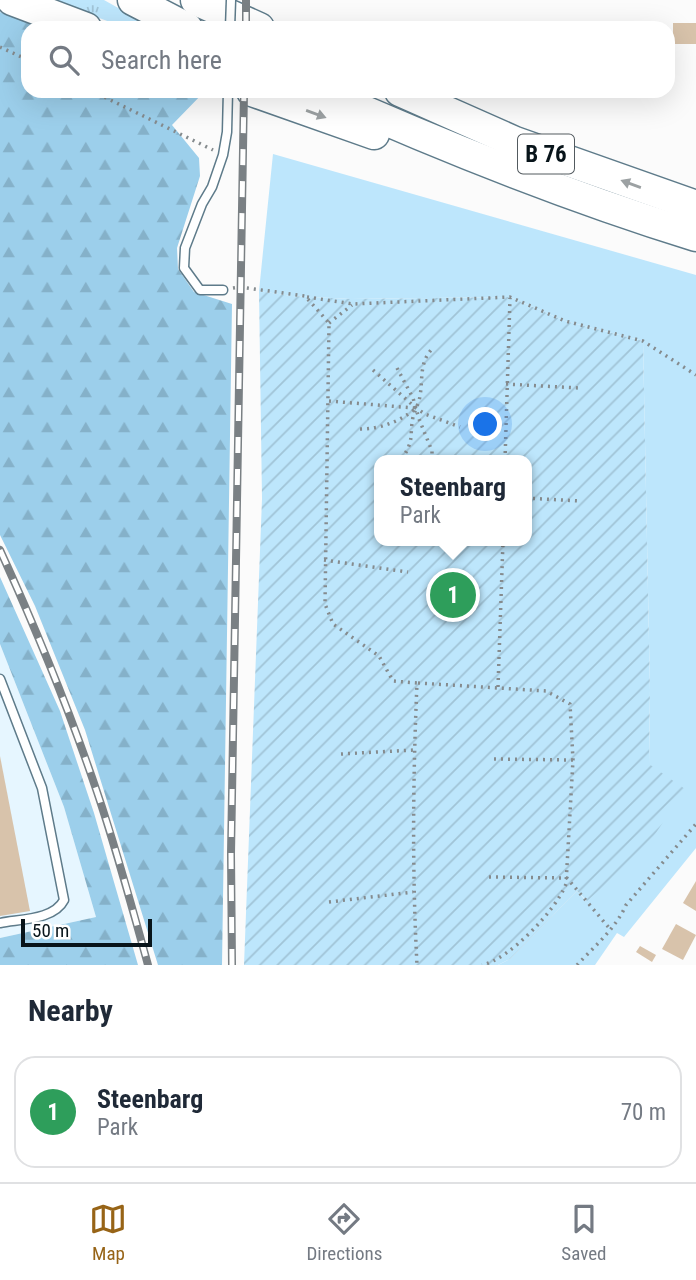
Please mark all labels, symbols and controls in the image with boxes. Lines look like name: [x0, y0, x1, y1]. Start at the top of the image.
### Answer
search box: [21, 21, 675, 98]
icon: search: [45, 41, 83, 79]
text: Search here: [101, 45, 222, 75]
one-way arrow: [306, 109, 327, 120]
road number: B 76: [518, 134, 574, 174]
one-way arrow: [621, 178, 642, 189]
your location: [468, 407, 502, 441]
popup: [374, 455, 532, 546]
text: Steenbarg: [400, 472, 506, 502]
text: Park: [400, 502, 441, 529]
pin: 1: [430, 569, 476, 621]
scale bar: [21, 916, 152, 948]
text: 50 m: [32, 919, 69, 942]
text: Nearby: [28, 993, 113, 1028]
text: Steenbarg: [97, 1084, 203, 1114]
text: 1: [47, 1099, 59, 1126]
text: 70 m: [621, 1099, 666, 1126]
text: Park: [97, 1114, 138, 1141]
tab: Map: [89, 1200, 127, 1265]
tab: Directions: [306, 1200, 382, 1265]
tab: Saved: [561, 1200, 607, 1265]

